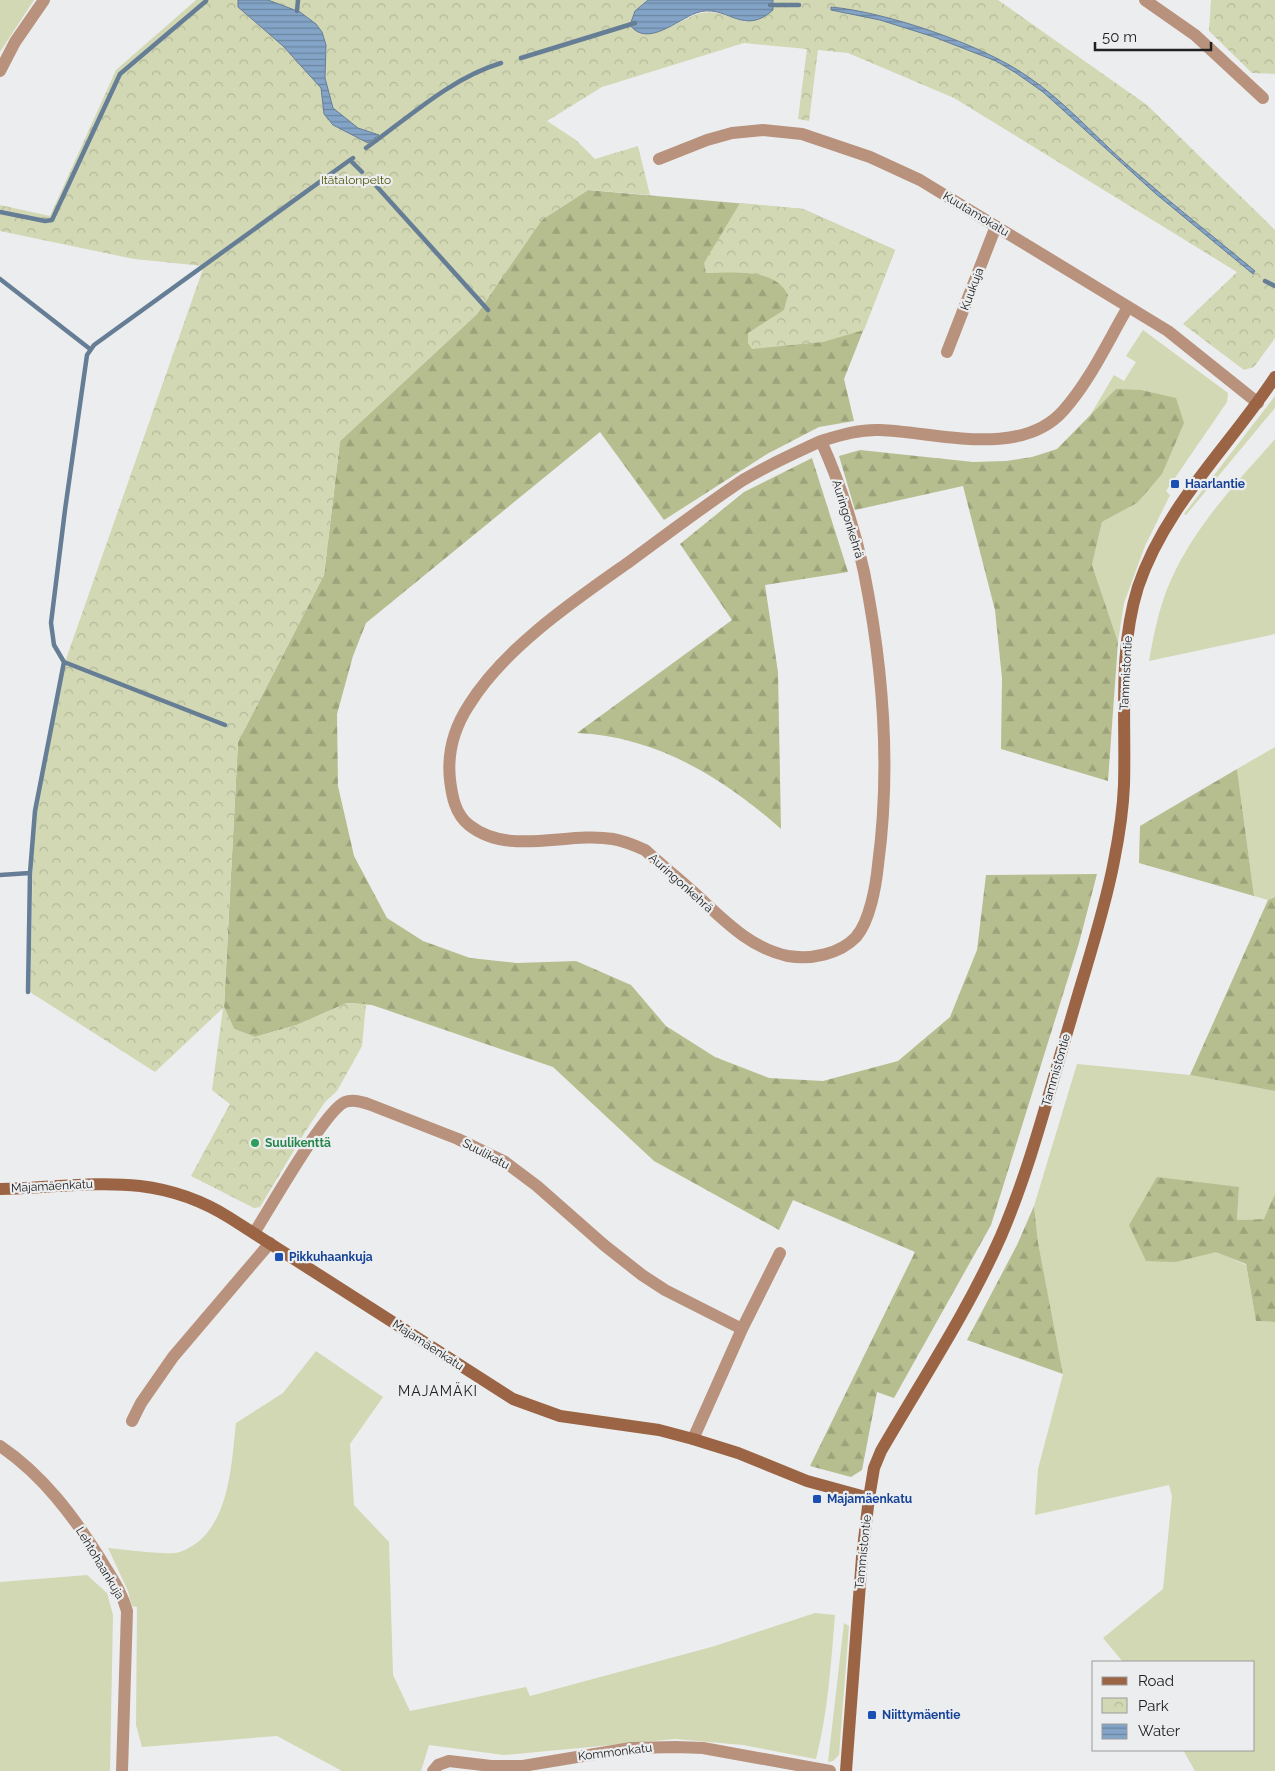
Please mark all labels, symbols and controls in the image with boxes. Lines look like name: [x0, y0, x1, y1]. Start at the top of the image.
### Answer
scale bar: [1095, 20, 1211, 52]
text: 50 m: [1102, 28, 1137, 46]
park label: Itätalonpelto: [321, 173, 391, 187]
street label: Kuutamokatu: [940, 189, 1012, 239]
street label: Kuukuja: [957, 266, 987, 312]
place label: Haarlantie: [1185, 477, 1245, 491]
street label: Auringonkehrä: [829, 478, 867, 560]
marker: Haarlantie: [1169, 478, 1181, 490]
street label: Tammistontie: [1117, 635, 1135, 711]
street label: Auringonkehrä: [646, 851, 716, 915]
street label: Tammistontie: [1039, 1032, 1073, 1108]
place label: Suulikenttä: [265, 1136, 331, 1150]
street label: Suulikatu: [460, 1136, 512, 1172]
marker: Suulikenttä: [249, 1137, 261, 1149]
street label: Majamäenkatu: [11, 1177, 93, 1195]
place label: Pikkuhaankuja: [289, 1250, 373, 1264]
marker: Pikkuhaankuja: [273, 1251, 285, 1263]
street label: Majamäenkatu: [390, 1317, 466, 1373]
district label: MAJAMÄKI: [398, 1381, 478, 1399]
place label: Majamäenkatu: [827, 1492, 912, 1506]
marker: Majamäenkatu: [811, 1493, 823, 1505]
street label: Tammistontie: [852, 1514, 874, 1590]
street label: Lehtohaankuja: [73, 1524, 127, 1602]
legend: [1092, 1661, 1255, 1751]
text: Road: [1138, 1672, 1174, 1690]
text: Park: [1138, 1697, 1169, 1715]
place label: Niittymäentie: [882, 1708, 960, 1722]
marker: Niittymäentie: [866, 1709, 878, 1721]
text: Water: [1138, 1722, 1181, 1740]
street label: Kommonkatu: [577, 1741, 653, 1763]

